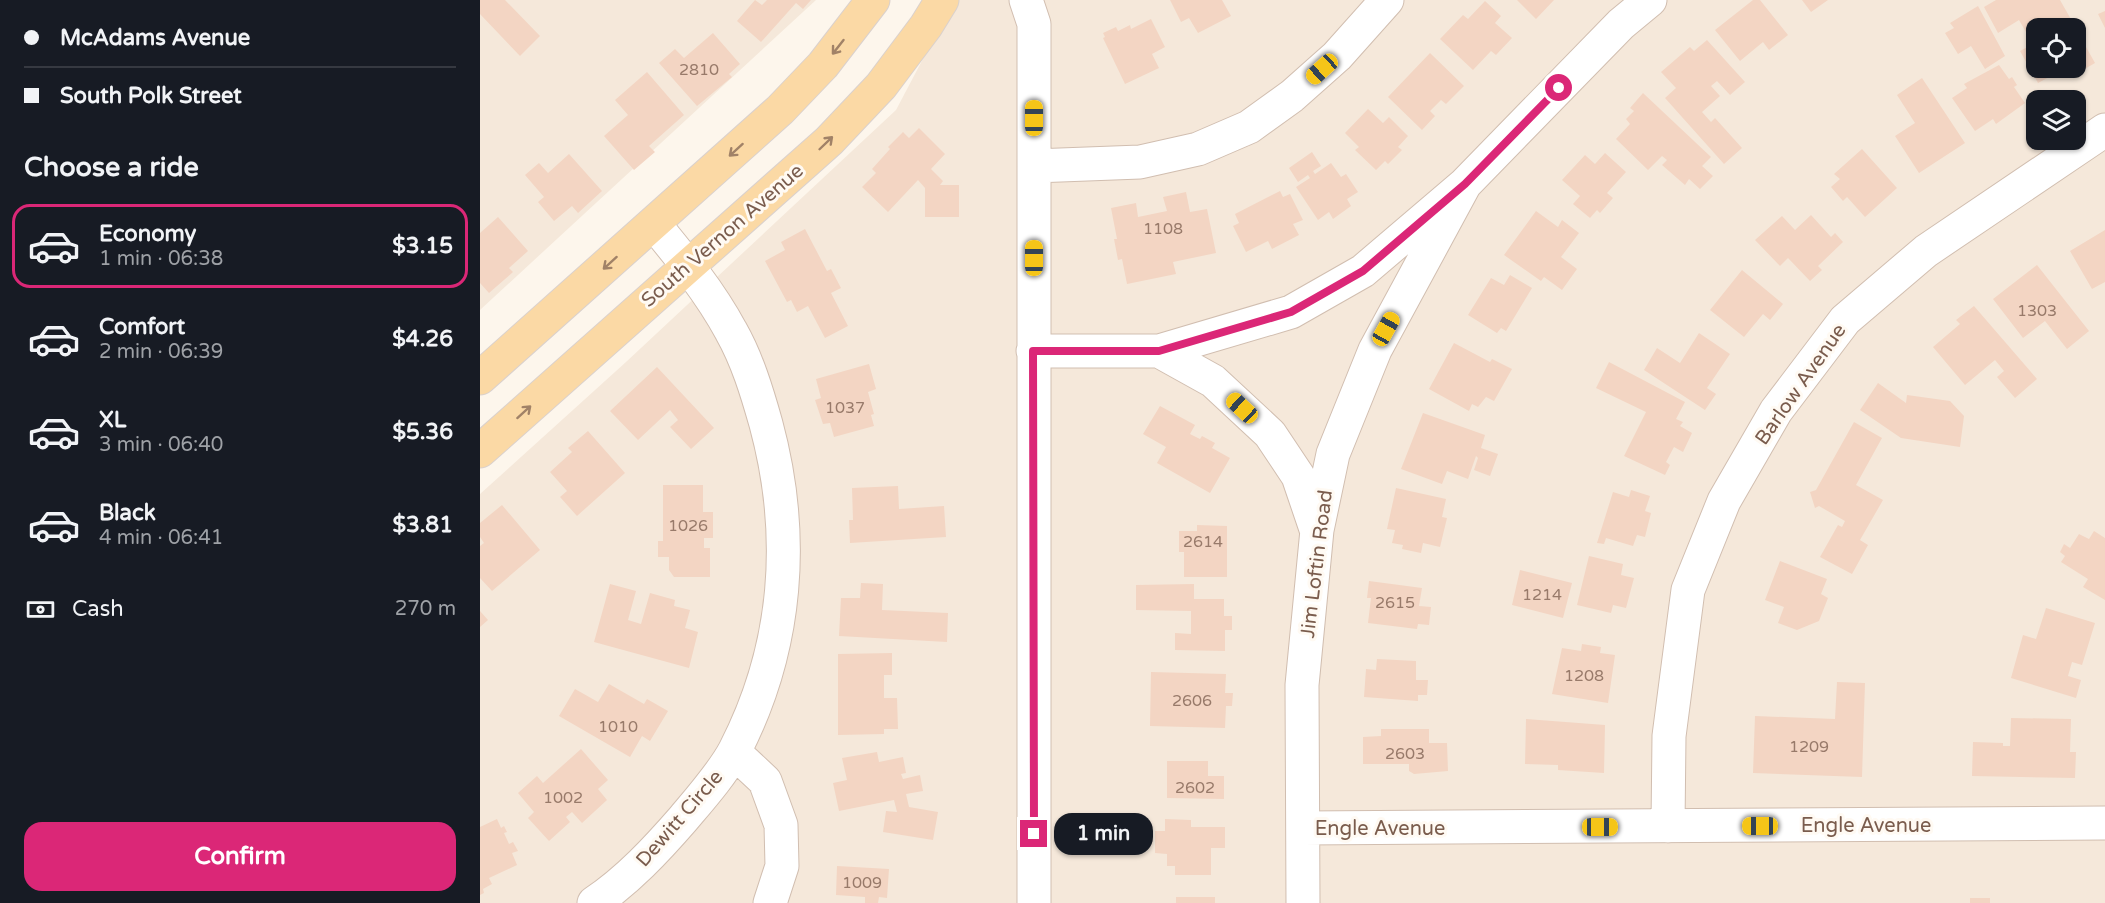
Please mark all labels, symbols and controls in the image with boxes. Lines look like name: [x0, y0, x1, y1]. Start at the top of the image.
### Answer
map controls: [2026, 18, 2086, 150]
button: locate: [2026, 18, 2086, 78]
text: McAdams Avenue: [60, 25, 250, 51]
one-way arrow: [831, 39, 844, 55]
car: [1303, 50, 1341, 88]
house number: 2810: [679, 60, 719, 80]
route start: [1545, 74, 1572, 101]
text: South Polk Street: [60, 83, 242, 109]
button: layers: [2026, 90, 2086, 150]
car: [1025, 100, 1043, 136]
one-way arrow: [819, 136, 834, 150]
one-way arrow: [729, 143, 744, 157]
text: Choose a ride: [24, 151, 199, 184]
street label: South Vernon Avenue: [637, 159, 809, 313]
icon: car: [27, 219, 81, 273]
house number: 1108: [1143, 219, 1183, 239]
text: Economy: [99, 221, 196, 247]
text: $3.15: [392, 233, 453, 259]
car: [1025, 240, 1043, 276]
text: 1 min · 06:38: [99, 247, 223, 271]
one-way arrow: [603, 256, 618, 270]
house number: 1303: [2017, 301, 2057, 321]
car: [1369, 309, 1403, 349]
icon: car: [27, 312, 81, 366]
text: Comfort: [99, 314, 185, 340]
street label: Barlow Avenue: [1750, 319, 1851, 450]
text: $4.26: [392, 326, 453, 352]
text: 2 min · 06:39: [99, 340, 223, 364]
car: [1223, 389, 1261, 427]
house number: 1037: [825, 398, 865, 418]
one-way arrow: [516, 404, 531, 419]
icon: car: [27, 405, 81, 459]
text: XL: [99, 407, 126, 433]
text: $5.36: [392, 419, 453, 445]
text: 3 min · 06:40: [99, 433, 223, 457]
street label: Jim Loftin Road: [1296, 489, 1338, 640]
icon: car: [27, 498, 81, 552]
text: Black: [99, 500, 156, 526]
text: $3.81: [392, 512, 453, 538]
house number: 1026: [668, 516, 708, 536]
text: 4 min · 06:41: [99, 526, 223, 550]
house number: 2614: [1183, 532, 1223, 552]
house number: 1214: [1522, 585, 1562, 605]
icon: cash: [24, 593, 57, 626]
house number: 2615: [1375, 593, 1415, 613]
text: Cash: [72, 596, 124, 622]
text: 270 m: [395, 597, 456, 621]
house number: 1208: [1564, 666, 1604, 686]
house number: 2606: [1172, 691, 1212, 711]
house number: 1010: [598, 717, 638, 737]
house number: 1209: [1789, 737, 1829, 757]
house number: 2603: [1385, 744, 1425, 764]
street label: Dewitt Circle: [631, 765, 728, 872]
house number: 2602: [1175, 778, 1215, 798]
house number: 1002: [543, 788, 583, 808]
callout: 1 min: [1055, 813, 1154, 855]
street label: Engle Avenue: [1801, 814, 1931, 838]
street label: Engle Avenue: [1315, 817, 1445, 841]
car: [1742, 817, 1778, 835]
car: [1582, 818, 1618, 836]
route end: [1020, 820, 1047, 847]
button: Confirm: [24, 822, 456, 891]
text: 1 min: [1077, 822, 1130, 846]
house number: 1009: [842, 873, 882, 893]

